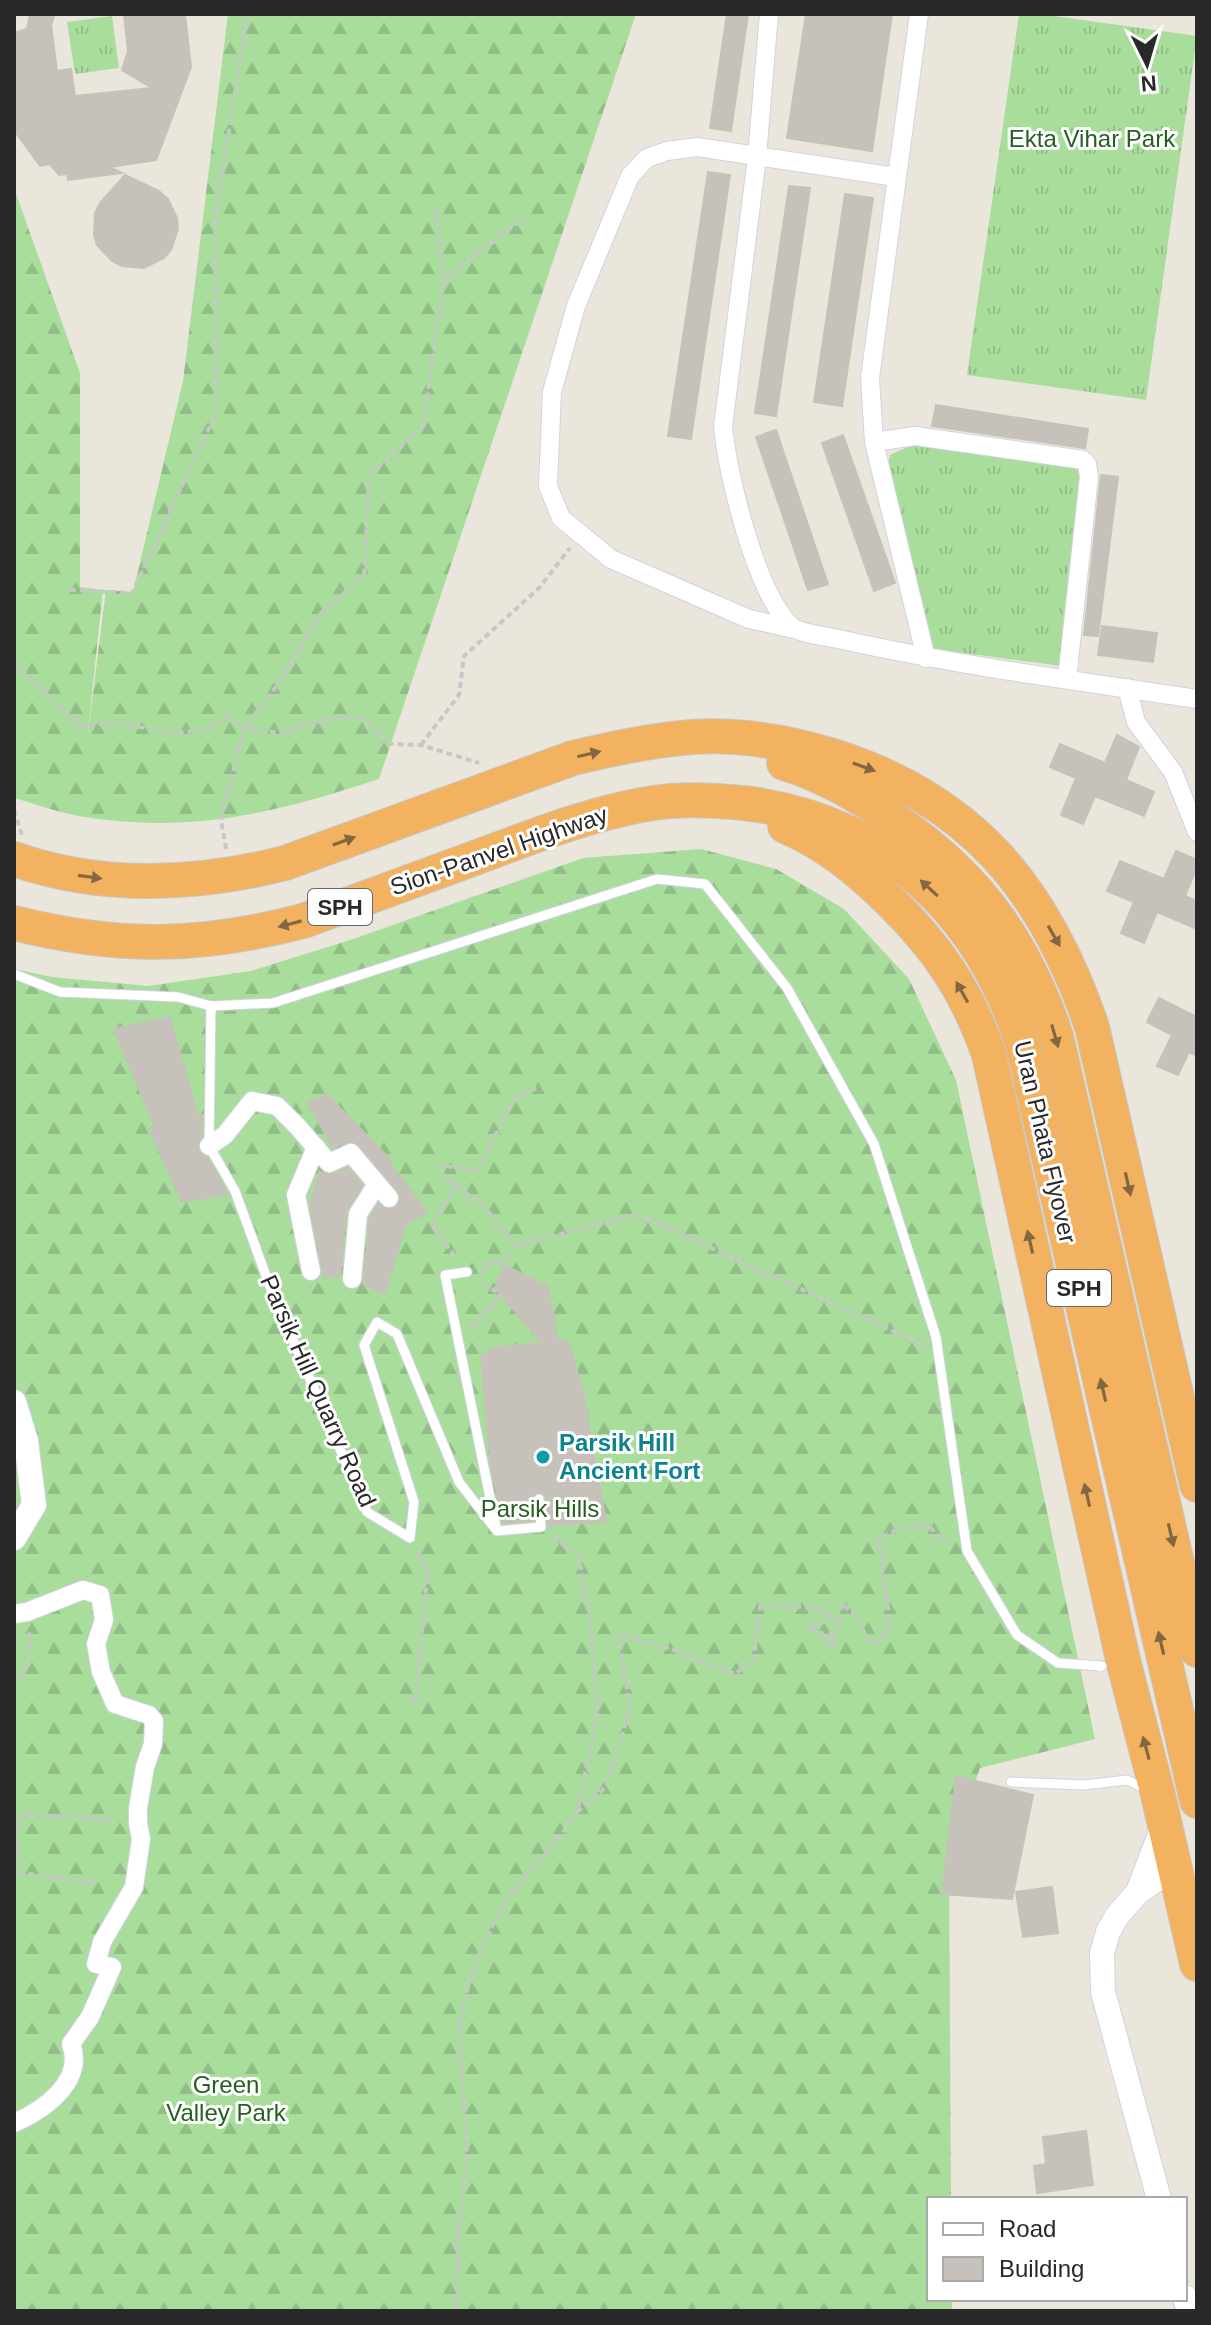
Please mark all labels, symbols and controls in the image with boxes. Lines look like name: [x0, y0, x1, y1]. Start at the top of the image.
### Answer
north arrow: [1107, 24, 1187, 104]
text: N: [1140, 70, 1158, 97]
park label: Ekta Vihar Park: [1009, 125, 1176, 152]
one-way arrow: [576, 747, 601, 760]
one-way arrow: [852, 761, 876, 774]
street label: Sion-Panvel Highway: [387, 801, 611, 900]
one-way arrow: [332, 834, 356, 847]
one-way arrow: [78, 871, 103, 884]
one-way arrow: [920, 879, 939, 897]
road number: SPH: [308, 889, 372, 925]
one-way arrow: [277, 918, 302, 930]
one-way arrow: [1047, 925, 1061, 947]
one-way arrow: [956, 980, 969, 1003]
one-way arrow: [1050, 1023, 1062, 1048]
street label: Uran Phata Flyover: [1009, 1038, 1082, 1246]
one-way arrow: [1122, 1172, 1135, 1197]
one-way arrow: [1023, 1229, 1036, 1254]
road number: SPH: [1047, 1270, 1111, 1306]
street label: Parsik Hill Quarry Road: [255, 1271, 382, 1511]
one-way arrow: [1096, 1377, 1108, 1402]
place label: Parsik Hill Ancient Fort: [559, 1429, 700, 1484]
marker: Parsik Hill Ancient Fort: [534, 1448, 552, 1466]
one-way arrow: [1080, 1483, 1093, 1508]
park label: Parsik Hills: [481, 1495, 599, 1522]
one-way arrow: [1165, 1522, 1177, 1547]
one-way arrow: [1154, 1631, 1167, 1656]
one-way arrow: [1140, 1736, 1152, 1761]
park label: Green Valley Park: [166, 2071, 287, 2126]
legend: [927, 2197, 1187, 2301]
text: Road: [999, 2215, 1056, 2242]
text: Building: [999, 2255, 1084, 2282]

